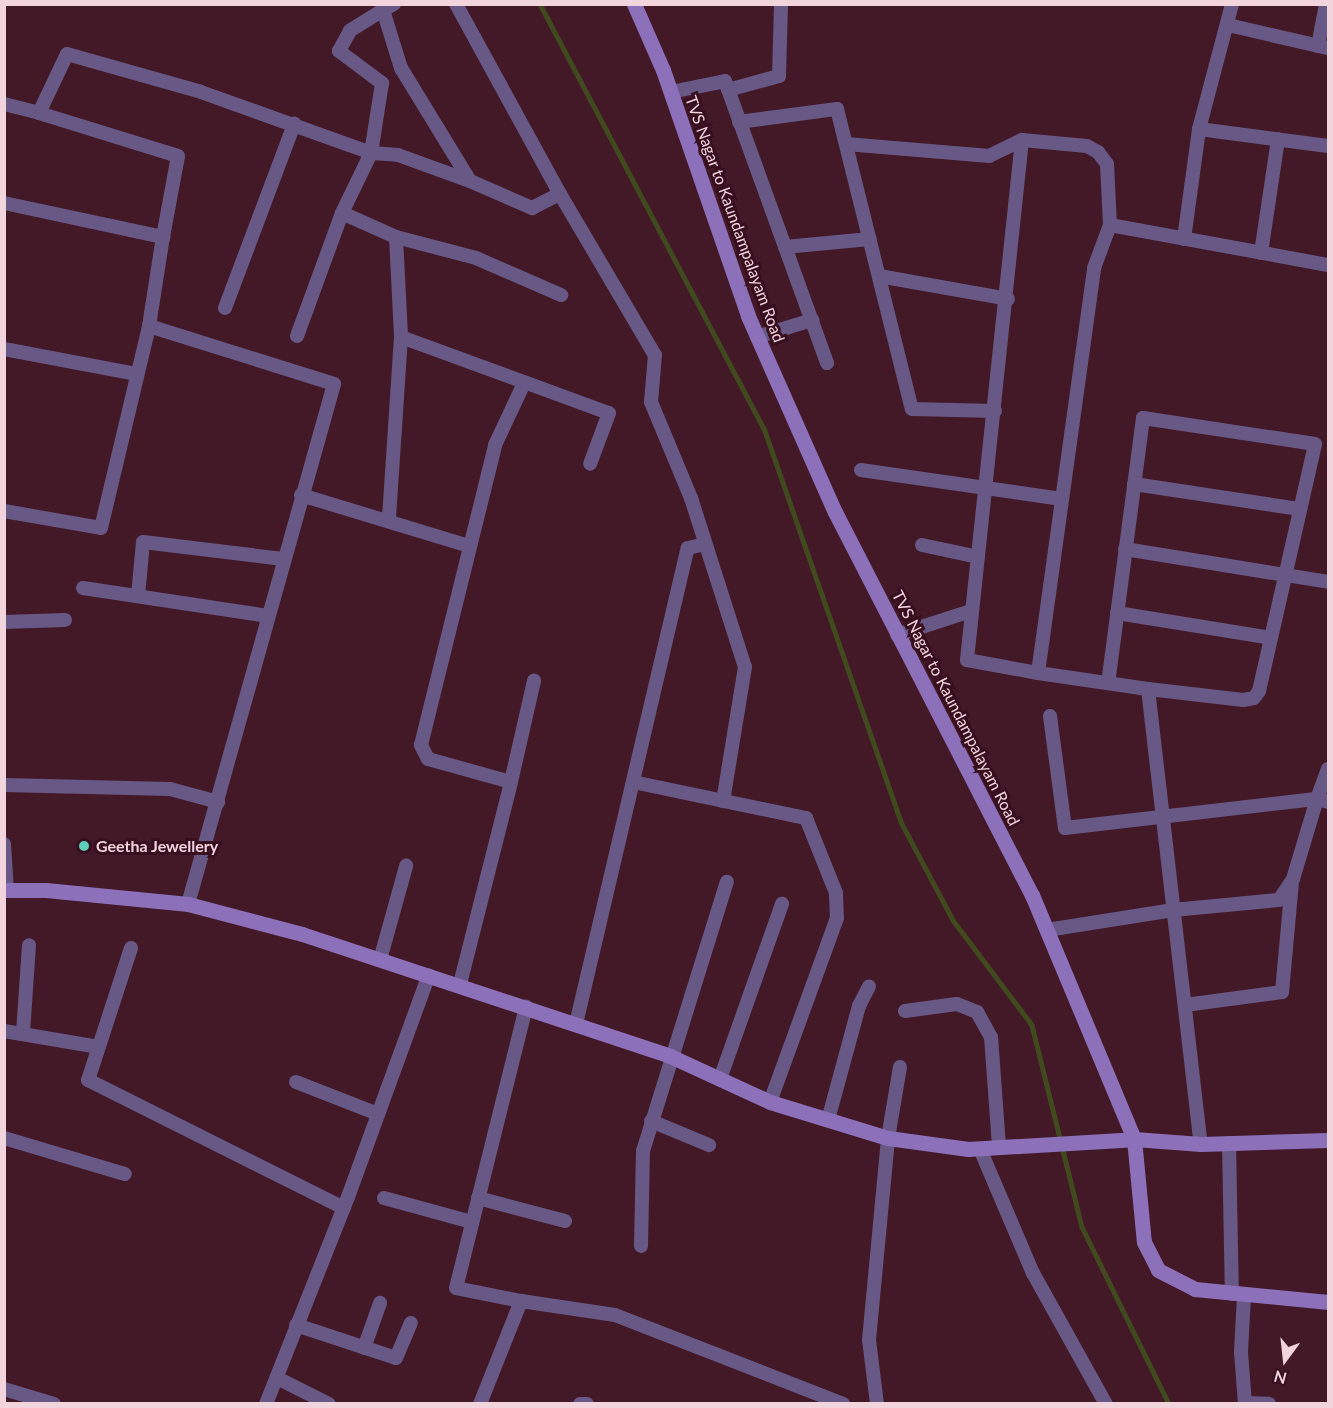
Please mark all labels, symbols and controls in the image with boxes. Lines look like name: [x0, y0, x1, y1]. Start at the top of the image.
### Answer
street label: TVS Nagar to Kaundampalayam Road: [681, 93, 789, 345]
street label: TVS Nagar to Kaundampalayam Road: [888, 587, 1024, 829]
place label: Geetha Jewellery: [96, 836, 219, 856]
marker: Geetha Jewellery: [77, 839, 91, 853]
north arrow: [1255, 1330, 1315, 1390]
text: N: [1272, 1367, 1289, 1389]

